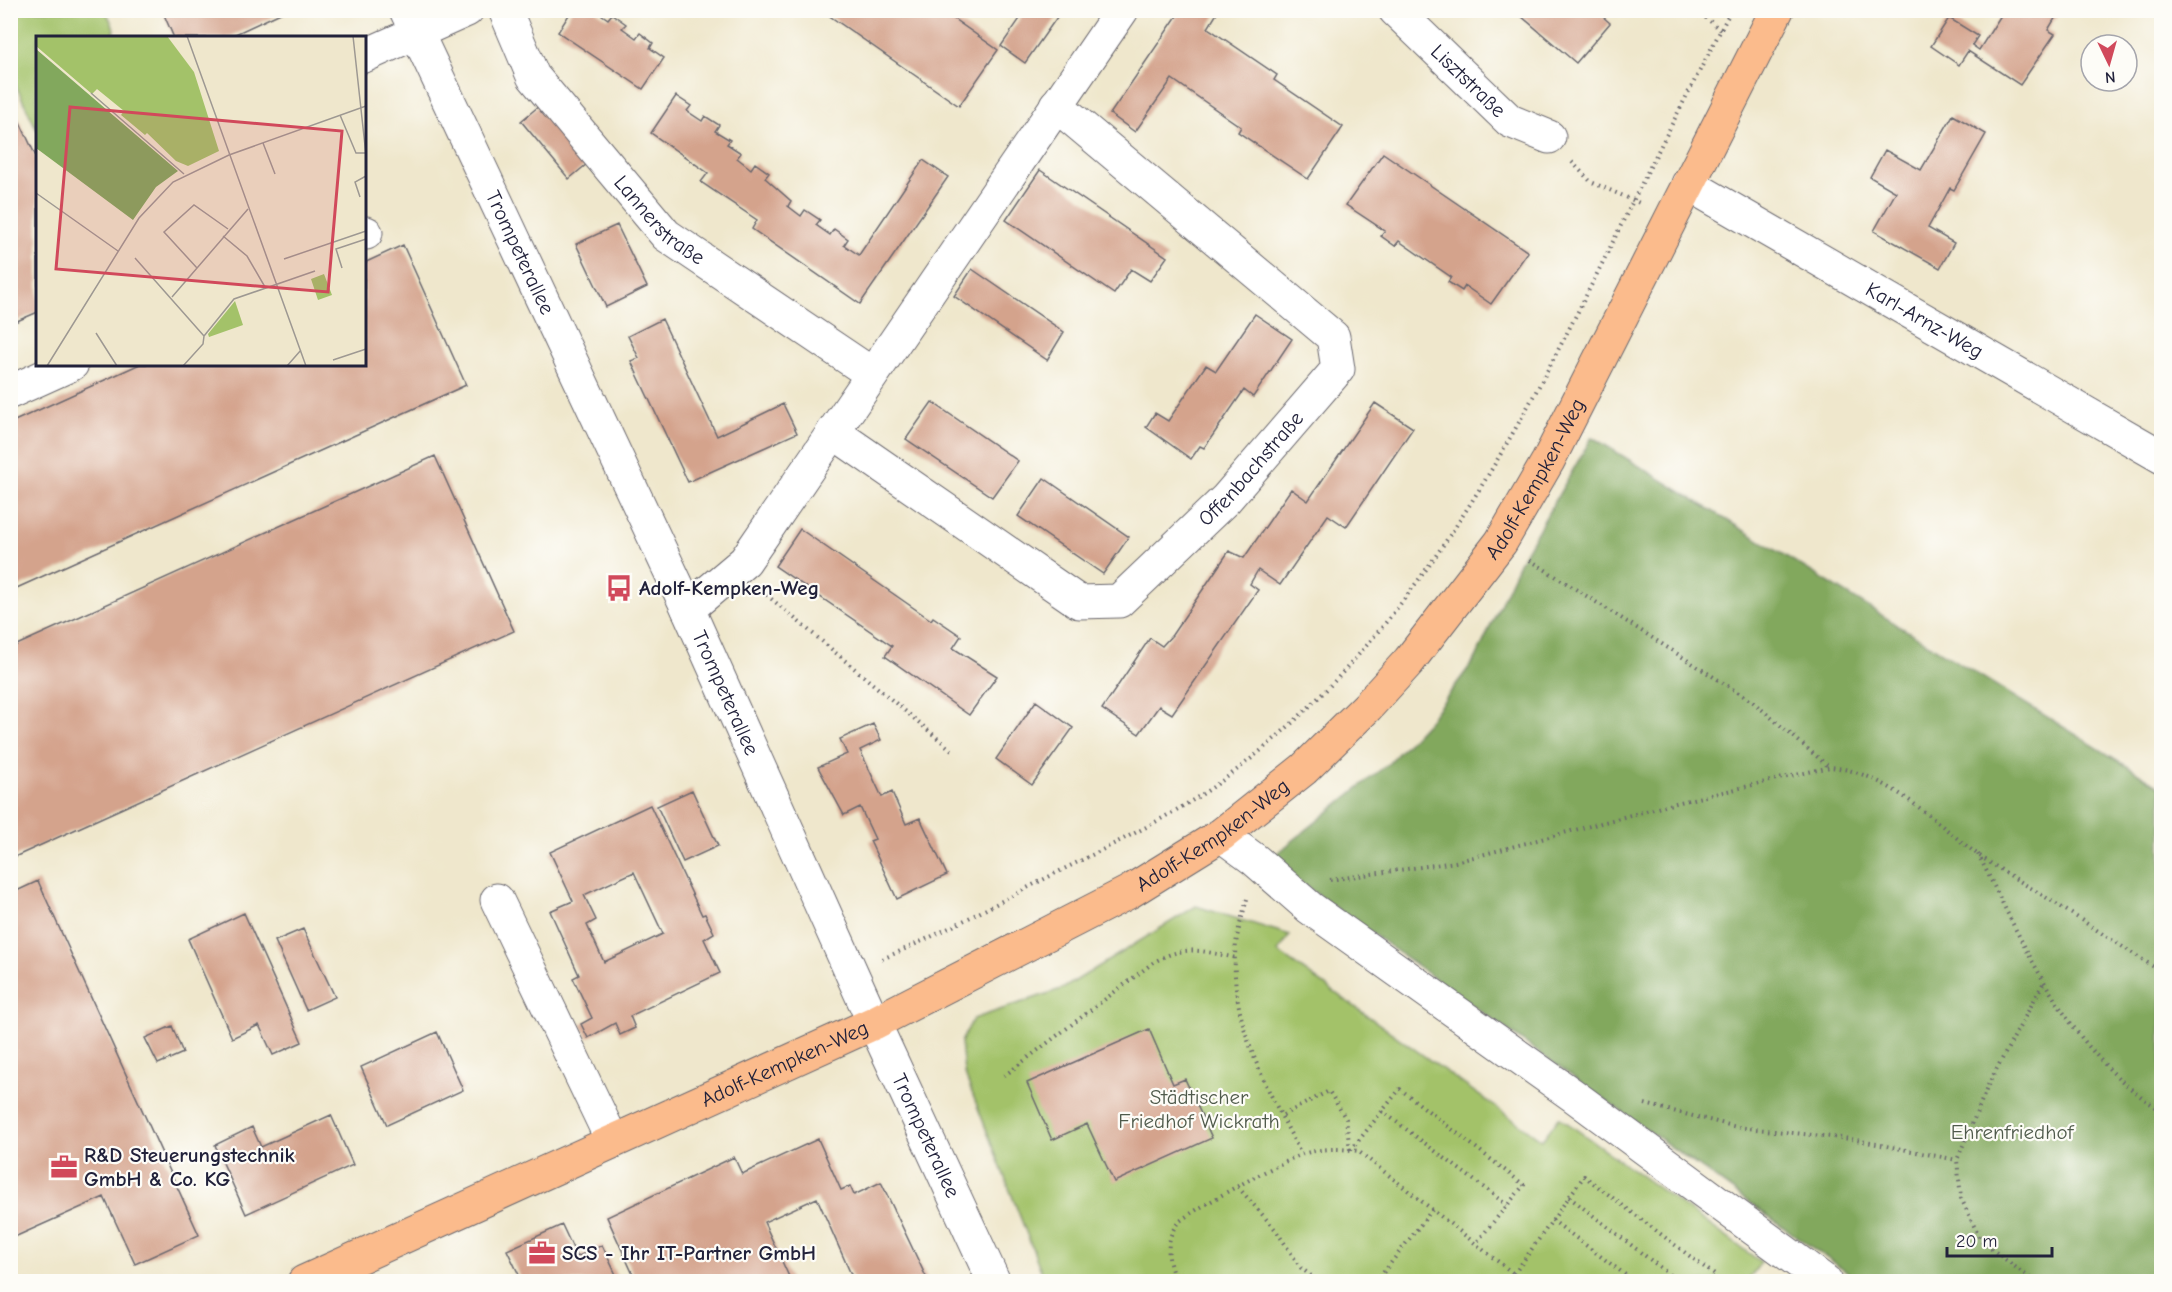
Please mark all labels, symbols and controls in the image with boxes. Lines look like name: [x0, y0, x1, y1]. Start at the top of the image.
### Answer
north arrow: [2079, 33, 2139, 93]
inset map: [36, 36, 366, 366]
street label: Lisztstraße: [1426, 39, 1511, 122]
text: N: [2104, 68, 2116, 86]
street label: Lannerstraße: [609, 170, 709, 270]
street label: Trompeterallee: [481, 187, 560, 318]
street label: Karl-Arnz-Weg: [1862, 277, 1988, 363]
street label: Adolf-Kempken-Weg: [1480, 394, 1590, 564]
street label: Offenbachstraße: [1193, 406, 1308, 531]
bus stop icon: Adolf-Kempken-Weg: [604, 573, 634, 603]
place label: Adolf-Kempken-Weg: [639, 576, 819, 600]
street label: Trompeterallee: [687, 627, 764, 759]
street label: Adolf-Kempken-Weg: [1132, 774, 1294, 897]
street label: Adolf-Kempken-Weg: [697, 1015, 872, 1112]
street label: Trompeterallee: [887, 1070, 965, 1201]
park label: Städtischer Friedhof Wickrath: [1118, 1085, 1280, 1133]
park label: Ehrenfriedhof: [1951, 1120, 2075, 1144]
place label: R&D Steuerungstechnik GmbH & Co. KG: [84, 1143, 296, 1191]
office icon: R&D Steuerungstechnik GmbH & Co. KG: [49, 1152, 79, 1182]
scale bar: [1947, 1220, 2052, 1258]
text: 20 m: [1956, 1231, 1997, 1252]
office icon: SCS - Ihr IT-Partner GmbH: [527, 1238, 557, 1268]
place label: SCS - Ihr IT-Partner GmbH: [562, 1241, 816, 1265]

